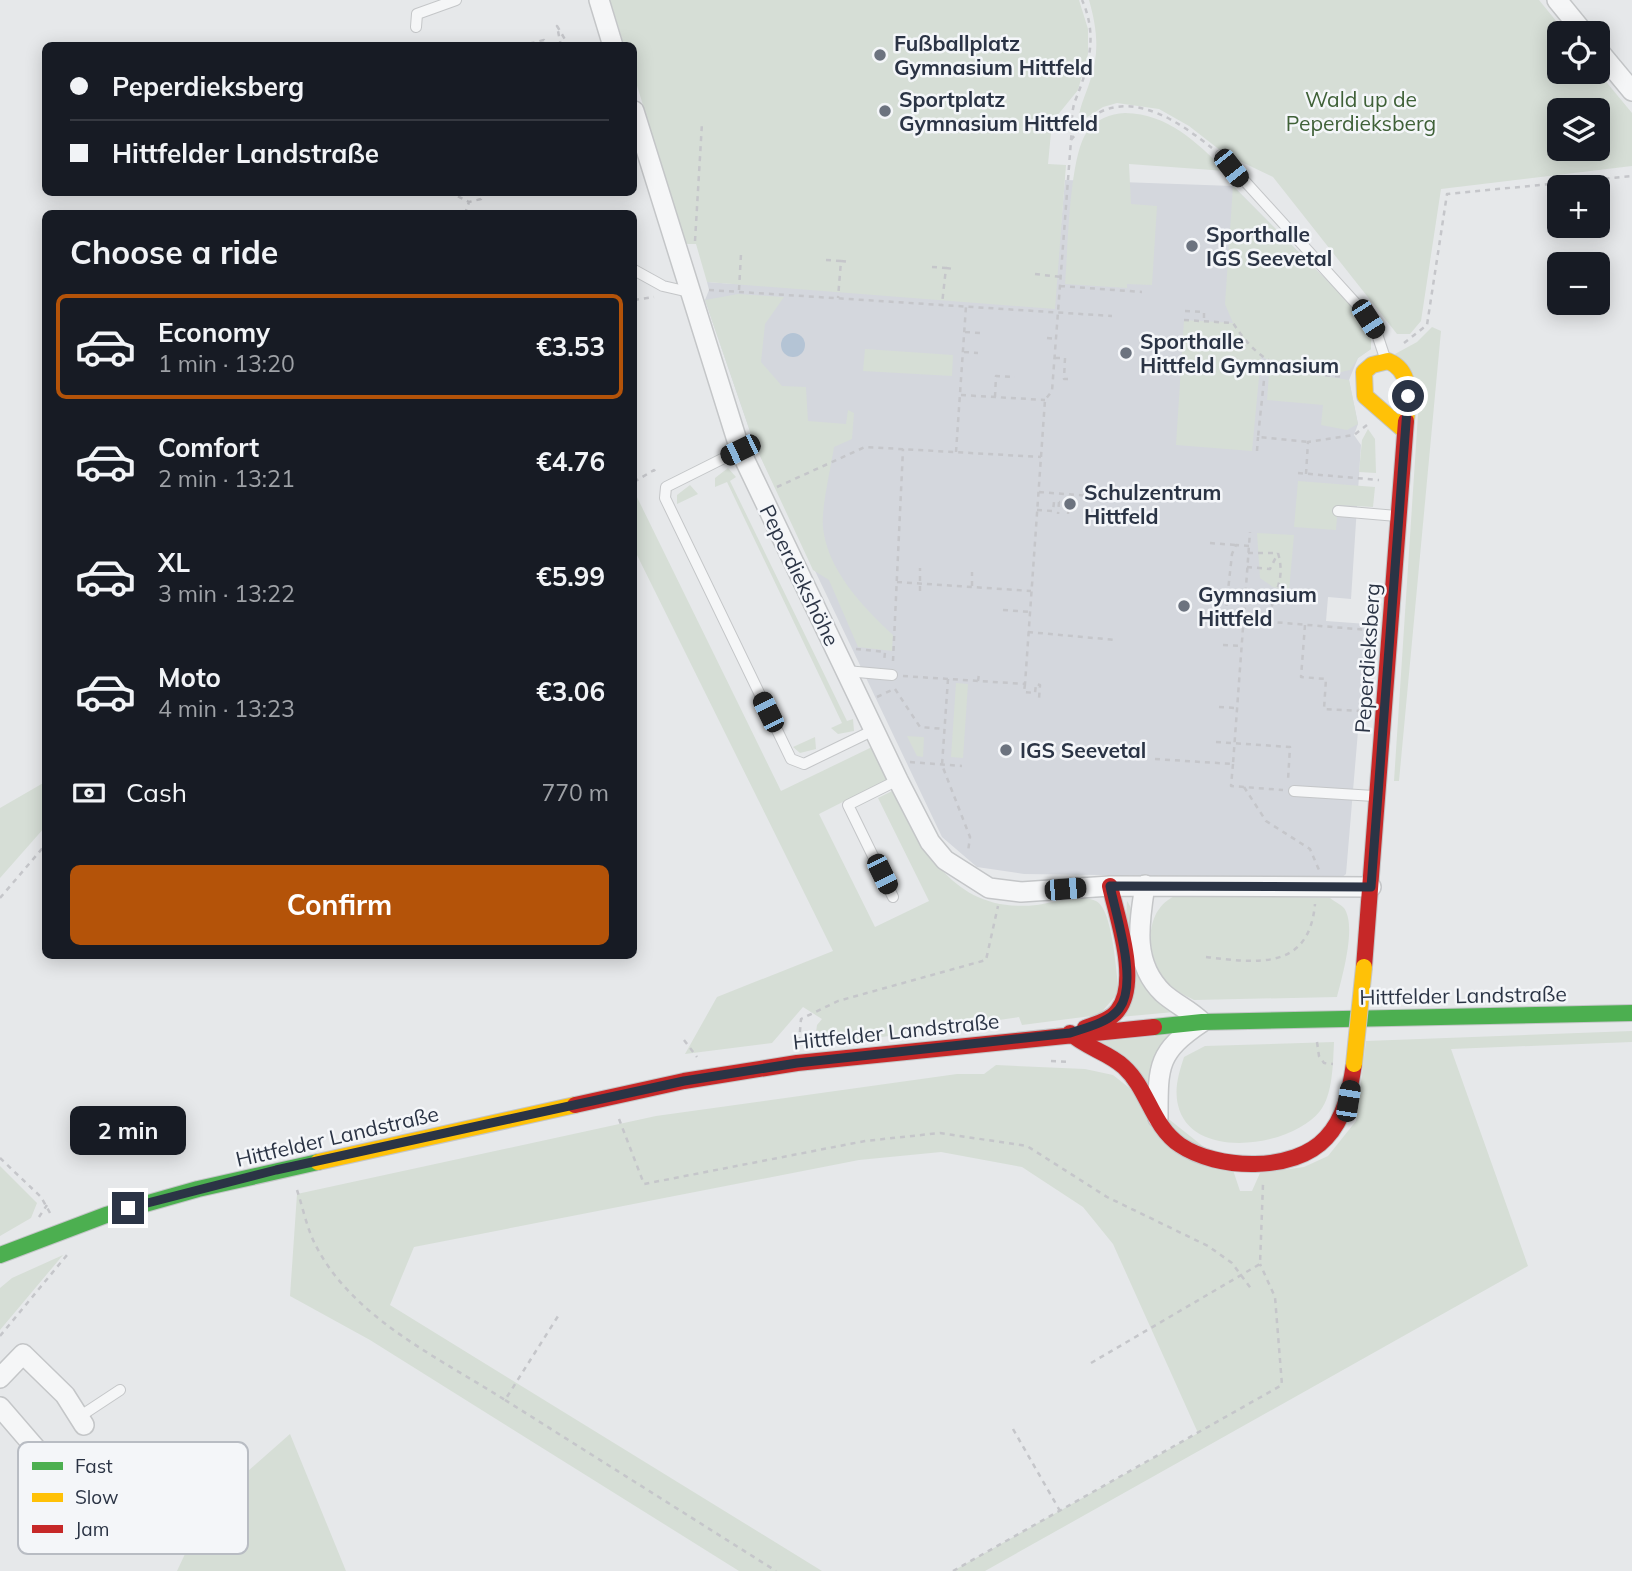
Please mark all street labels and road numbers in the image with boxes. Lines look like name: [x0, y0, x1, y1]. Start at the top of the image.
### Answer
street label: Peperdiekshöhe: [755, 500, 845, 650]
street label: Peperdieksberg: [1349, 582, 1385, 734]
street label: Hittfelder Landstraße: [1359, 980, 1567, 1010]
street label: Hittfelder Landstraße: [792, 1007, 1000, 1055]
street label: Hittfelder Landstraße: [233, 1100, 441, 1172]

